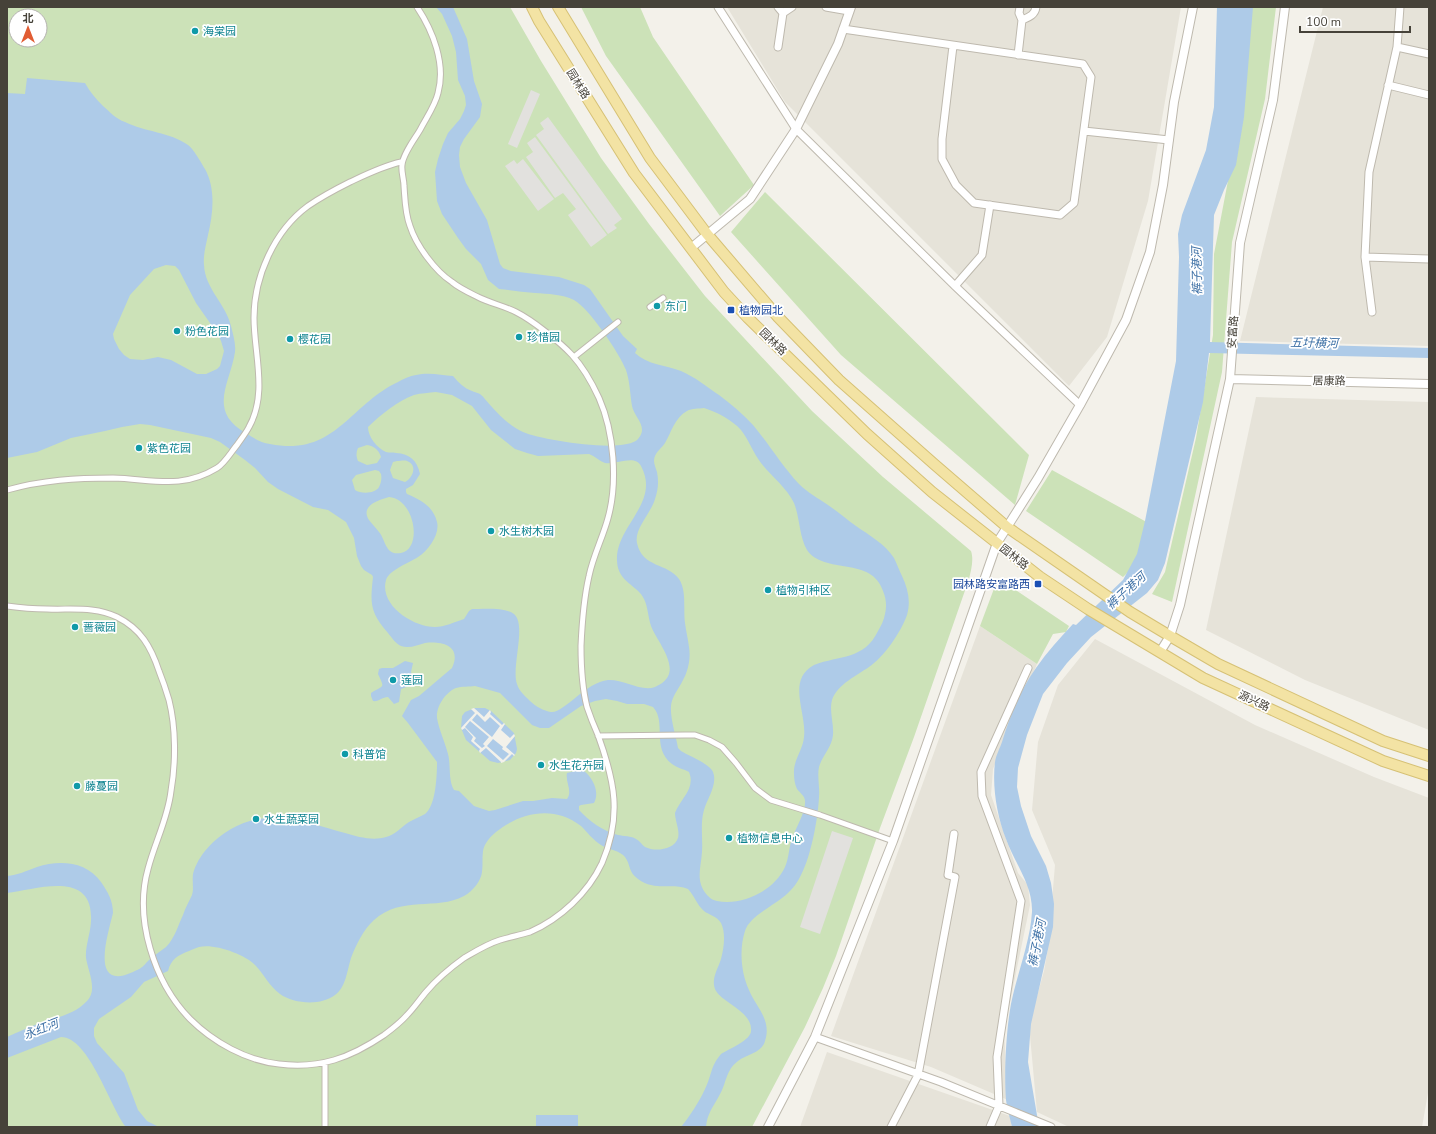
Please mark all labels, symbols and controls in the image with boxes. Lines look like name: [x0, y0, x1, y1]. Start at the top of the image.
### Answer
north arrow: [8, 8, 48, 48]
scale bar: [1300, 8, 1410, 34]
text: 北: [23, 11, 34, 26]
text: 100 m: [1306, 14, 1341, 30]
place label: 海棠园: [203, 24, 236, 39]
marker: 海棠园: [190, 26, 200, 36]
street label: 园林路: [563, 66, 593, 102]
water label: 裤子港河: [1189, 245, 1205, 295]
place label: 东门: [665, 299, 687, 314]
marker: 东门: [652, 301, 662, 311]
place label: 植物园北: [739, 303, 783, 318]
marker: 植物园北: [726, 305, 736, 315]
street label: 安富路: [1224, 315, 1242, 349]
place label: 粉色花园: [185, 324, 229, 339]
street label: 园林路: [756, 325, 790, 359]
marker: 粉色花园: [172, 326, 182, 336]
place label: 珍惜园: [527, 330, 560, 345]
place label: 樱花园: [298, 332, 331, 347]
marker: 珍惜园: [514, 332, 524, 342]
marker: 樱花园: [285, 334, 295, 344]
water label: 五圩横河: [1290, 335, 1340, 351]
street label: 居康路: [1312, 373, 1346, 389]
place label: 紫色花园: [147, 441, 191, 456]
marker: 紫色花园: [134, 443, 144, 453]
place label: 水生树木园: [499, 524, 554, 539]
marker: 水生树木园: [486, 526, 496, 536]
street label: 园林路: [996, 541, 1032, 573]
water label: 裤子港河: [1103, 568, 1151, 613]
place label: 园林路安富路西: [953, 577, 1030, 592]
marker: 园林路安富路西: [1033, 579, 1043, 589]
place label: 植物引种区: [776, 583, 831, 598]
marker: 植物引种区: [763, 585, 773, 595]
place label: 蔷薇园: [83, 620, 116, 635]
marker: 蔷薇园: [70, 622, 80, 632]
place label: 莲园: [401, 673, 423, 688]
marker: 莲园: [388, 675, 398, 685]
street label: 源兴路: [1236, 687, 1272, 715]
place label: 科普馆: [353, 747, 386, 762]
marker: 科普馆: [340, 749, 350, 759]
place label: 水生花卉园: [549, 758, 604, 773]
marker: 水生花卉园: [536, 760, 546, 770]
place label: 藤蔓园: [85, 779, 118, 794]
marker: 藤蔓园: [72, 781, 82, 791]
place label: 水生蔬菜园: [264, 812, 319, 827]
marker: 水生蔬菜园: [251, 814, 261, 824]
place label: 植物信息中心: [737, 831, 803, 846]
marker: 植物信息中心: [724, 833, 734, 843]
water label: 裤子港河: [1025, 916, 1050, 968]
water label: 永红河: [21, 1014, 63, 1043]

